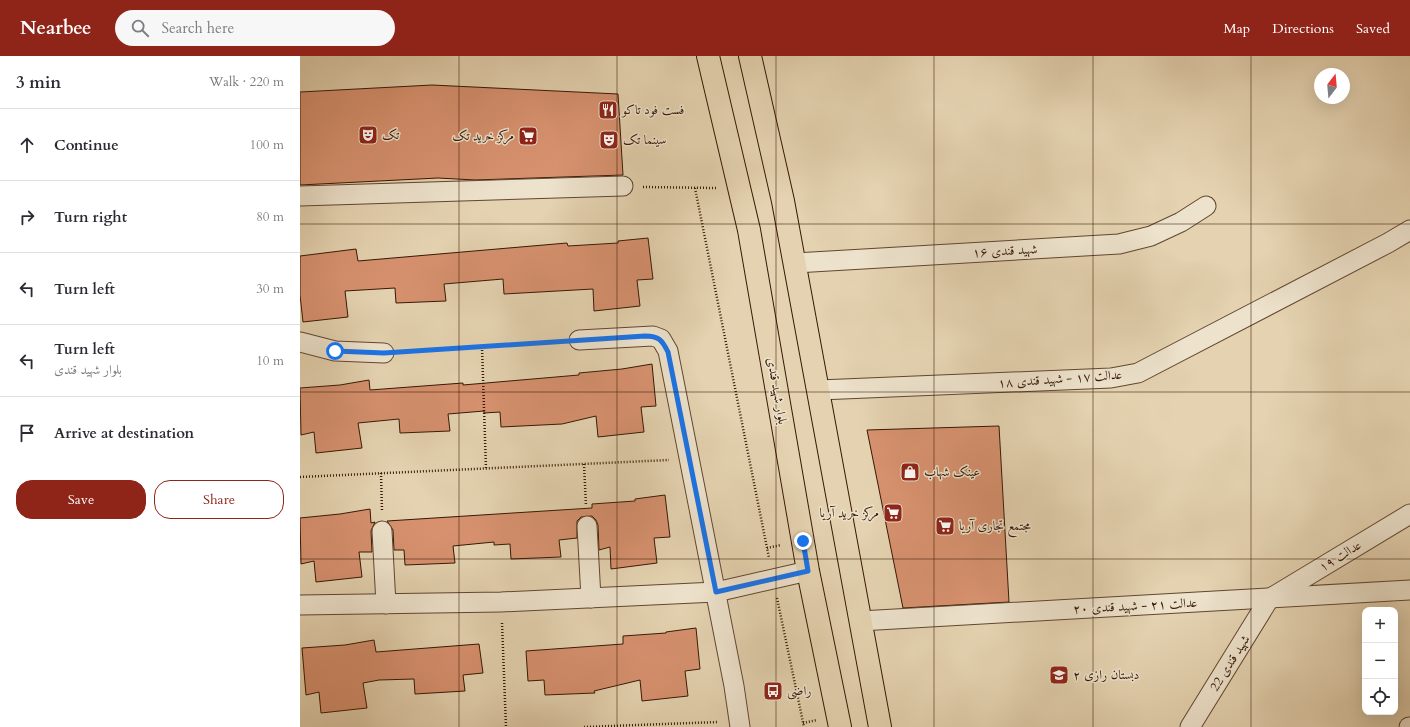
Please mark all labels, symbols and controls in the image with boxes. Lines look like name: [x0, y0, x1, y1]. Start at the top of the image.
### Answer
search box: [115, 10, 395, 46]
text: Nearbee: [20, 15, 91, 41]
icon: search: [129, 17, 151, 39]
text: Search here: [161, 18, 234, 38]
text: Map: [1224, 19, 1250, 38]
text: Directions: [1272, 19, 1334, 38]
text: Saved: [1356, 19, 1390, 38]
north arrow: [1314, 68, 1350, 104]
text: 3 min: [16, 71, 61, 94]
text: Walk · 220 m: [209, 73, 284, 91]
restaurant icon: فست فود تاکو: [597, 99, 619, 121]
place label: فست فود تاکو: [620, 101, 685, 119]
theatre icon: تک: [357, 124, 379, 146]
supermarket icon: مرکز خرید تک: [517, 125, 539, 147]
place label: تک: [382, 126, 400, 144]
place label: مرکز خرید تک: [452, 127, 514, 145]
theatre icon: سینما تک: [598, 129, 620, 151]
place label: سینما تک: [623, 131, 666, 149]
icon: ahead: [16, 134, 38, 156]
text: Continue: [54, 135, 119, 155]
text: 100 m: [250, 136, 284, 154]
icon: right: [16, 206, 38, 228]
text: Turn right: [54, 207, 127, 227]
text: 80 m: [256, 208, 284, 226]
street label: شهید قندی ۱۶: [972, 240, 1038, 262]
icon: left: [16, 278, 38, 300]
text: Turn left: [54, 279, 115, 299]
text: 30 m: [256, 280, 284, 298]
text: Turn left: [54, 339, 115, 359]
route start: [326, 342, 344, 360]
icon: left: [16, 350, 38, 372]
text: 10 m: [256, 352, 284, 370]
street label: بلوار شهید قندی: [762, 356, 792, 426]
text: بلوار شهید قندی: [54, 361, 122, 379]
street label: عدالت ۱۷ - شهید قندی ۱۸: [997, 366, 1123, 392]
icon: arrive: [16, 422, 38, 444]
text: Arrive at destination: [54, 423, 194, 443]
shop icon: عینک شهاب: [899, 461, 921, 483]
place label: عینک شهاب: [924, 463, 980, 481]
button: Save: [16, 480, 146, 519]
button: Share: [154, 480, 284, 519]
supermarket icon: مرکز خرید آریا: [882, 502, 904, 524]
place label: مرکز خرید آریا: [819, 504, 879, 522]
supermarket icon: مجتمع تجاری آریا: [934, 515, 956, 537]
place label: مجتمع تجاری آریا: [959, 517, 1031, 538]
route end: [794, 532, 812, 550]
street label: عدالت ۱۹: [1315, 536, 1365, 576]
street label: عدالت ۲۱ - شهید قندی ۲۰: [1072, 594, 1198, 618]
map controls: [1362, 607, 1398, 715]
button: +: [1362, 607, 1398, 643]
street label: شهید قندی 22: [1206, 631, 1254, 695]
button: −: [1362, 643, 1398, 679]
school or university icon: دبستان رازی ۲: [1048, 664, 1070, 686]
place label: دبستان رازی ۲: [1073, 666, 1139, 684]
button: locate: [1362, 679, 1398, 715]
bus stop icon: راضی: [762, 680, 784, 702]
place label: راضی: [787, 682, 811, 700]

